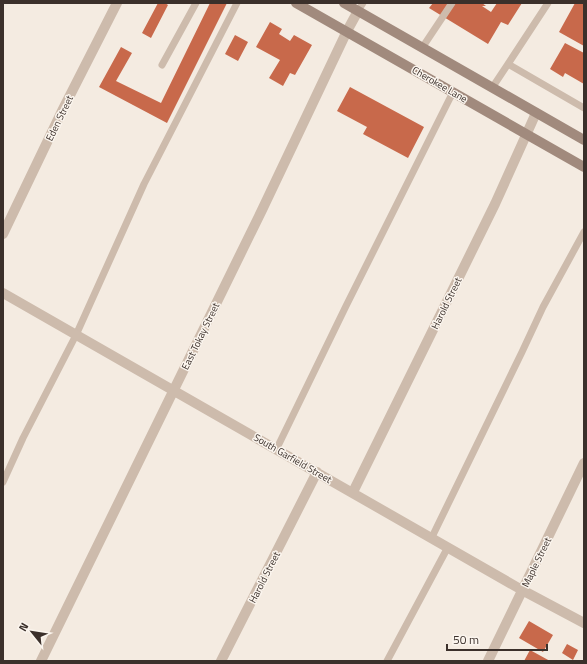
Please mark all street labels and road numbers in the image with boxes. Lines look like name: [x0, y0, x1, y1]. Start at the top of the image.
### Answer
street label: Cherokee Lane: [409, 63, 470, 106]
street label: Eden Street: [42, 92, 77, 144]
street label: Harold Street: [427, 274, 466, 332]
street label: East Tokay Street: [178, 300, 223, 372]
street label: South Garfield Street: [251, 430, 335, 487]
street label: Maple Street: [518, 534, 555, 590]
street label: Harold Street: [245, 548, 284, 606]

